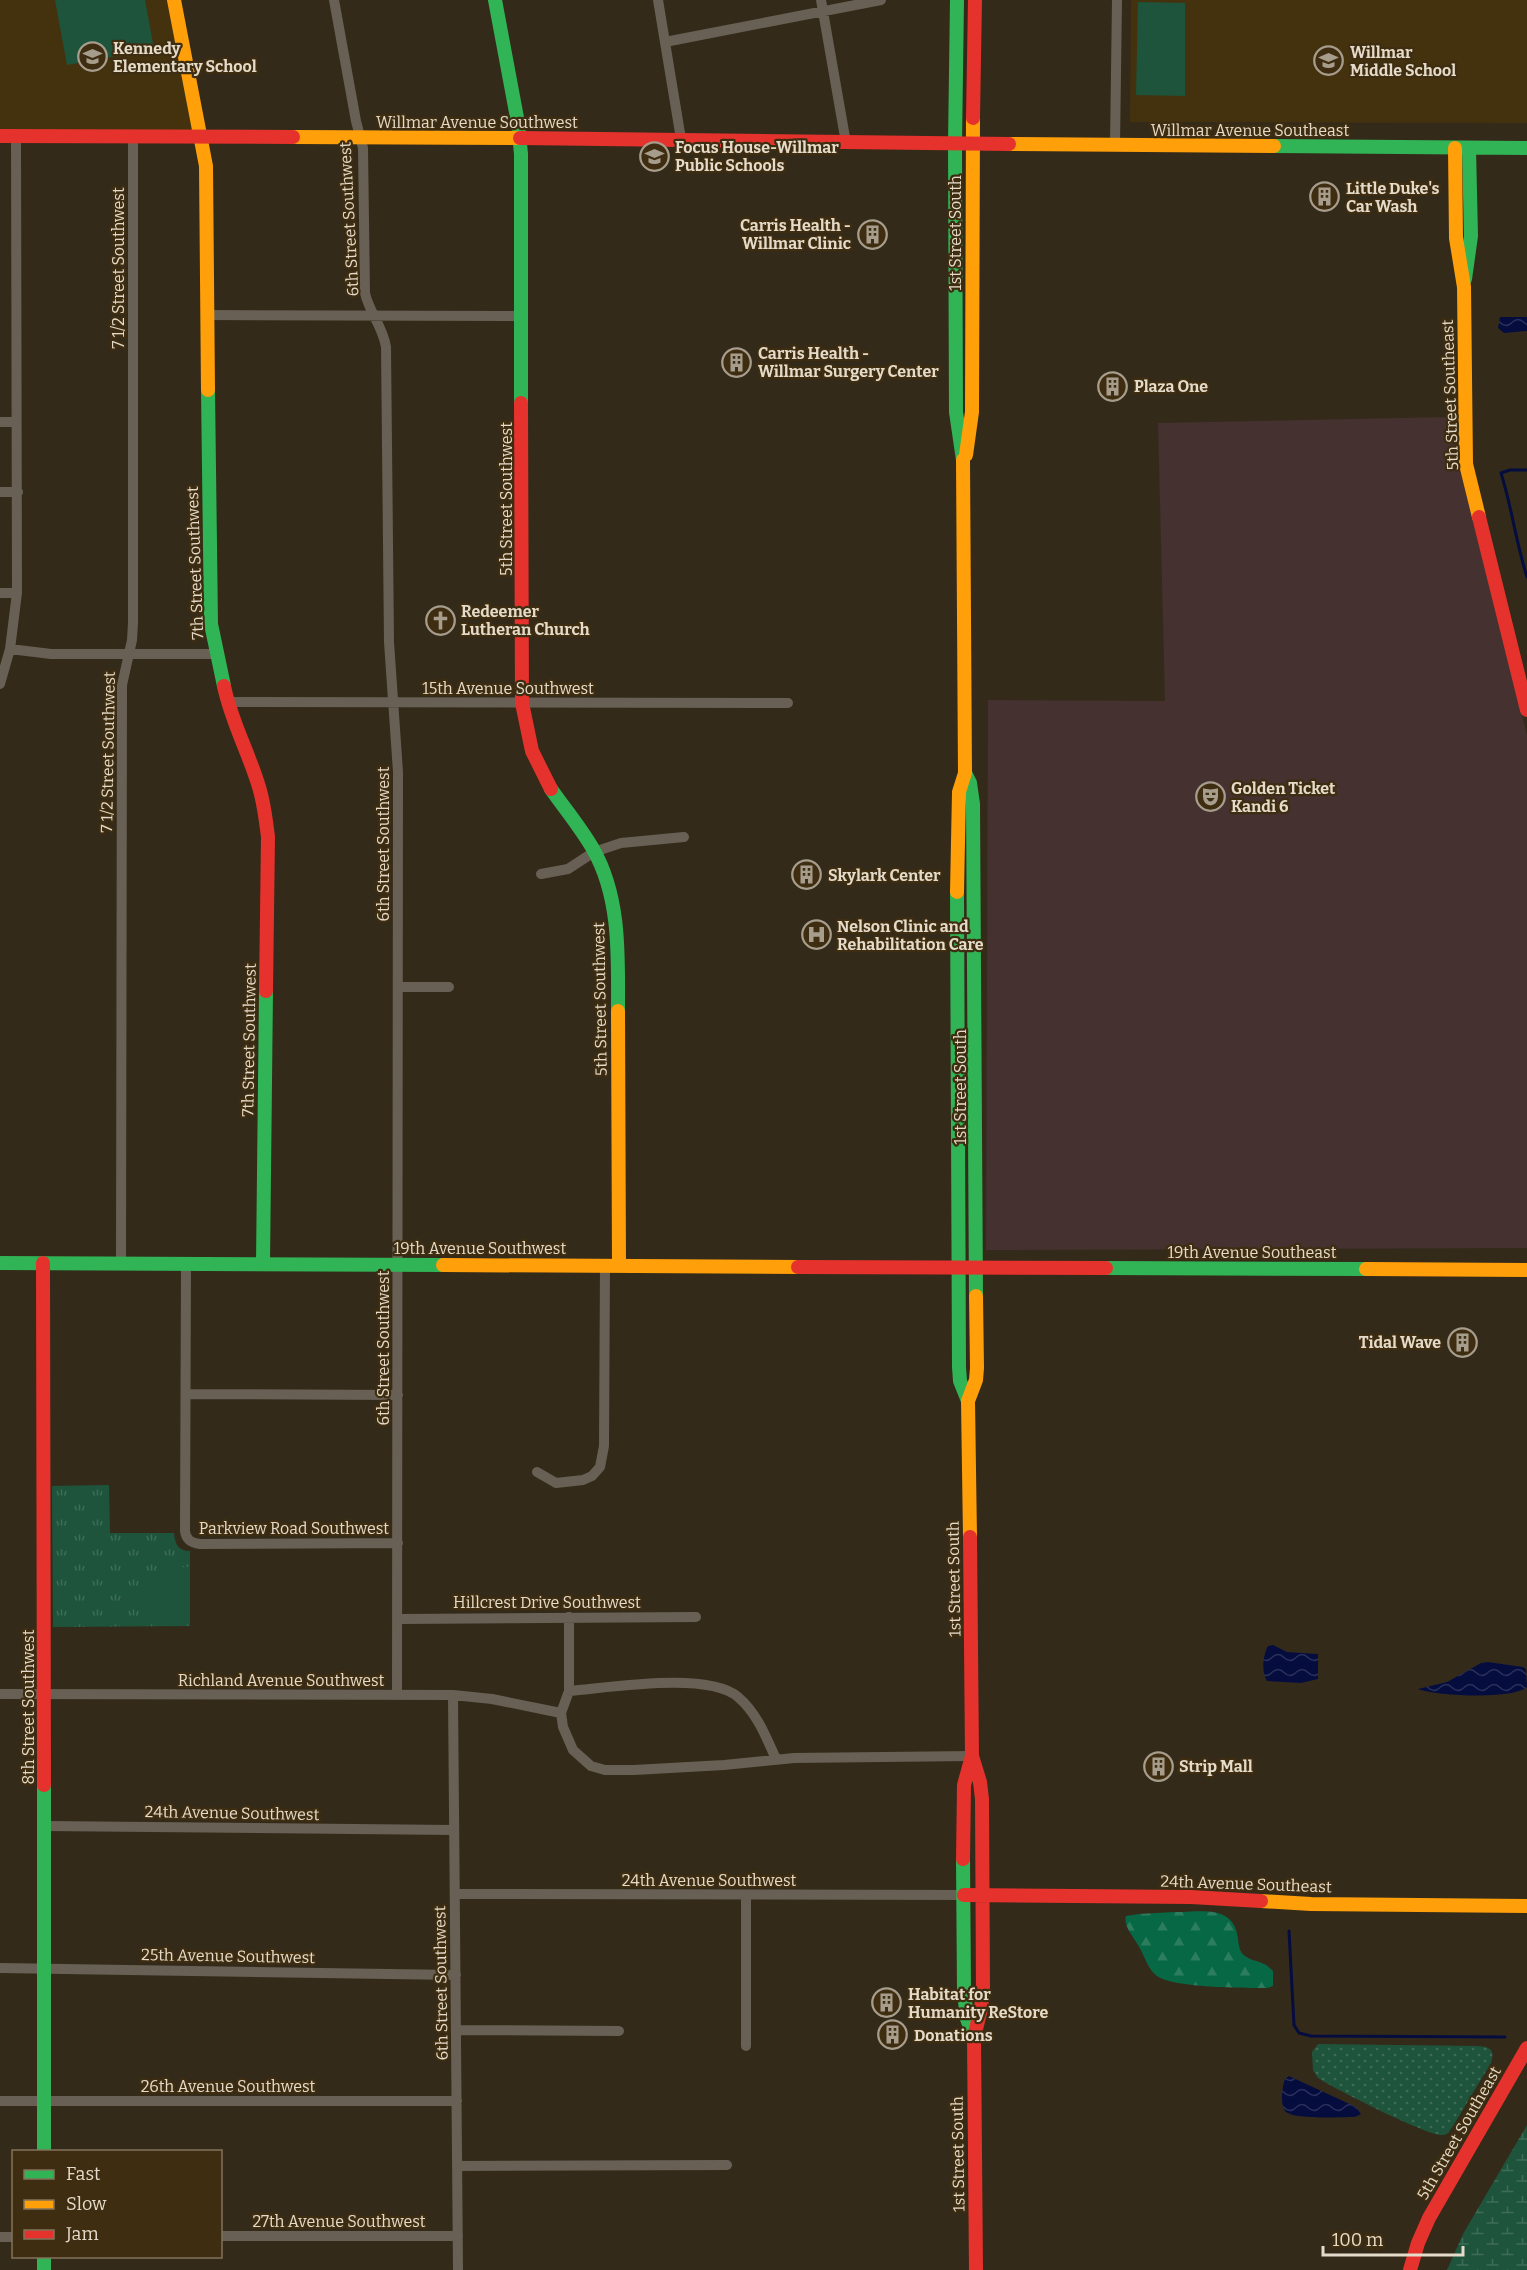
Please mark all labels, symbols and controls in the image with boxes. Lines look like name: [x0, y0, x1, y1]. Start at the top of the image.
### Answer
place label: Kennedy Elementary School: [113, 39, 257, 76]
school or university icon: Kennedy Elementary School: [76, 41, 108, 73]
place label: Willmar Middle School: [1350, 43, 1456, 80]
school or university icon: Willmar Middle School: [1313, 45, 1345, 77]
street label: Willmar Avenue Southwest: [376, 113, 578, 132]
street label: Willmar Avenue Southeast: [1151, 121, 1349, 140]
place label: Focus House-Willmar Public Schools: [675, 138, 839, 175]
school or university icon: Focus House-Willmar Public Schools: [638, 140, 670, 172]
street label: 6th Street Southwest: [335, 141, 363, 297]
street label: 1st Street South: [946, 175, 965, 291]
place label: Little Duke's Car Wash: [1346, 179, 1439, 216]
building icon: Little Duke's Car Wash: [1309, 181, 1341, 213]
street label: 7 1/2 Street Southwest: [109, 187, 128, 349]
place label: Carris Health - Willmar Clinic: [740, 216, 851, 253]
building icon: Carris Health - Willmar Clinic: [856, 218, 888, 250]
street label: 5th Street Southeast: [1438, 319, 1462, 471]
place label: Carris Health - Willmar Surgery Center: [758, 344, 939, 381]
building icon: Carris Health - Willmar Surgery Center: [721, 346, 753, 378]
building icon: Plaza One: [1097, 370, 1129, 402]
place label: Plaza One: [1134, 377, 1208, 396]
street label: 5th Street Southwest: [497, 422, 516, 576]
street label: 7th Street Southwest: [183, 486, 207, 640]
place label: Redeemer Lutheran Church: [461, 602, 590, 639]
church icon: Redeemer Lutheran Church: [424, 604, 456, 636]
street label: 7 1/2 Street Southwest: [97, 671, 119, 833]
street label: 15th Avenue Southwest: [422, 679, 594, 698]
street label: 6th Street Southwest: [374, 766, 393, 921]
place label: Golden Ticket Kandi 6: [1231, 779, 1336, 816]
theatre icon: Golden Ticket Kandi 6: [1194, 781, 1226, 813]
building icon: Skylark Center: [791, 859, 823, 891]
place label: Skylark Center: [828, 866, 941, 885]
place label: Nelson Clinic and Rehabilitation Care: [837, 917, 984, 954]
hospital icon: Nelson Clinic and Rehabilitation Care: [800, 919, 832, 951]
street label: 5th Street Southwest: [589, 922, 611, 1076]
street label: 7th Street Southwest: [238, 963, 260, 1117]
street label: 1st Street South: [951, 1029, 970, 1145]
street label: 19th Avenue Southwest: [394, 1239, 566, 1258]
street label: 19th Avenue Southeast: [1167, 1243, 1337, 1262]
street label: 6th Street Southwest: [374, 1270, 393, 1425]
building icon: Tidal Wave: [1446, 1326, 1478, 1358]
place label: Tidal Wave: [1359, 1333, 1441, 1352]
street label: Parkview Road Southwest: [199, 1519, 389, 1538]
street label: 1st Street South: [943, 1521, 965, 1637]
street label: Hillcrest Drive Southwest: [453, 1593, 641, 1612]
street label: 8th Street Southwest: [19, 1629, 38, 1785]
street label: Richland Avenue Southwest: [178, 1671, 385, 1690]
building icon: Strip Mall: [1142, 1750, 1174, 1782]
place label: Strip Mall: [1179, 1757, 1253, 1776]
street label: 24th Avenue Southwest: [145, 1802, 320, 1824]
street label: 24th Avenue Southwest: [622, 1871, 797, 1890]
street label: 24th Avenue Southeast: [1160, 1872, 1332, 1896]
street label: 6th Street Southwest: [430, 1905, 452, 2061]
street label: 25th Avenue Southwest: [141, 1945, 315, 1967]
place label: Habitat for Humanity ReStore: [908, 1985, 1049, 2022]
building icon: Habitat for Humanity ReStore: [871, 1987, 903, 2019]
building icon: Donations: [877, 2019, 909, 2051]
place label: Donations: [914, 2026, 993, 2045]
street label: 5th Street Southeast: [1413, 2063, 1505, 2203]
street label: 26th Avenue Southwest: [141, 2077, 316, 2096]
street label: 1st Street South: [947, 2096, 969, 2212]
legend: [12, 2150, 222, 2258]
text: Fast: [66, 2163, 101, 2185]
text: Slow: [66, 2193, 107, 2215]
street label: 27th Avenue Southwest: [252, 2212, 426, 2231]
scale bar: [1323, 2219, 1462, 2257]
text: Jam: [65, 2223, 99, 2245]
text: 100 m: [1332, 2229, 1383, 2251]

